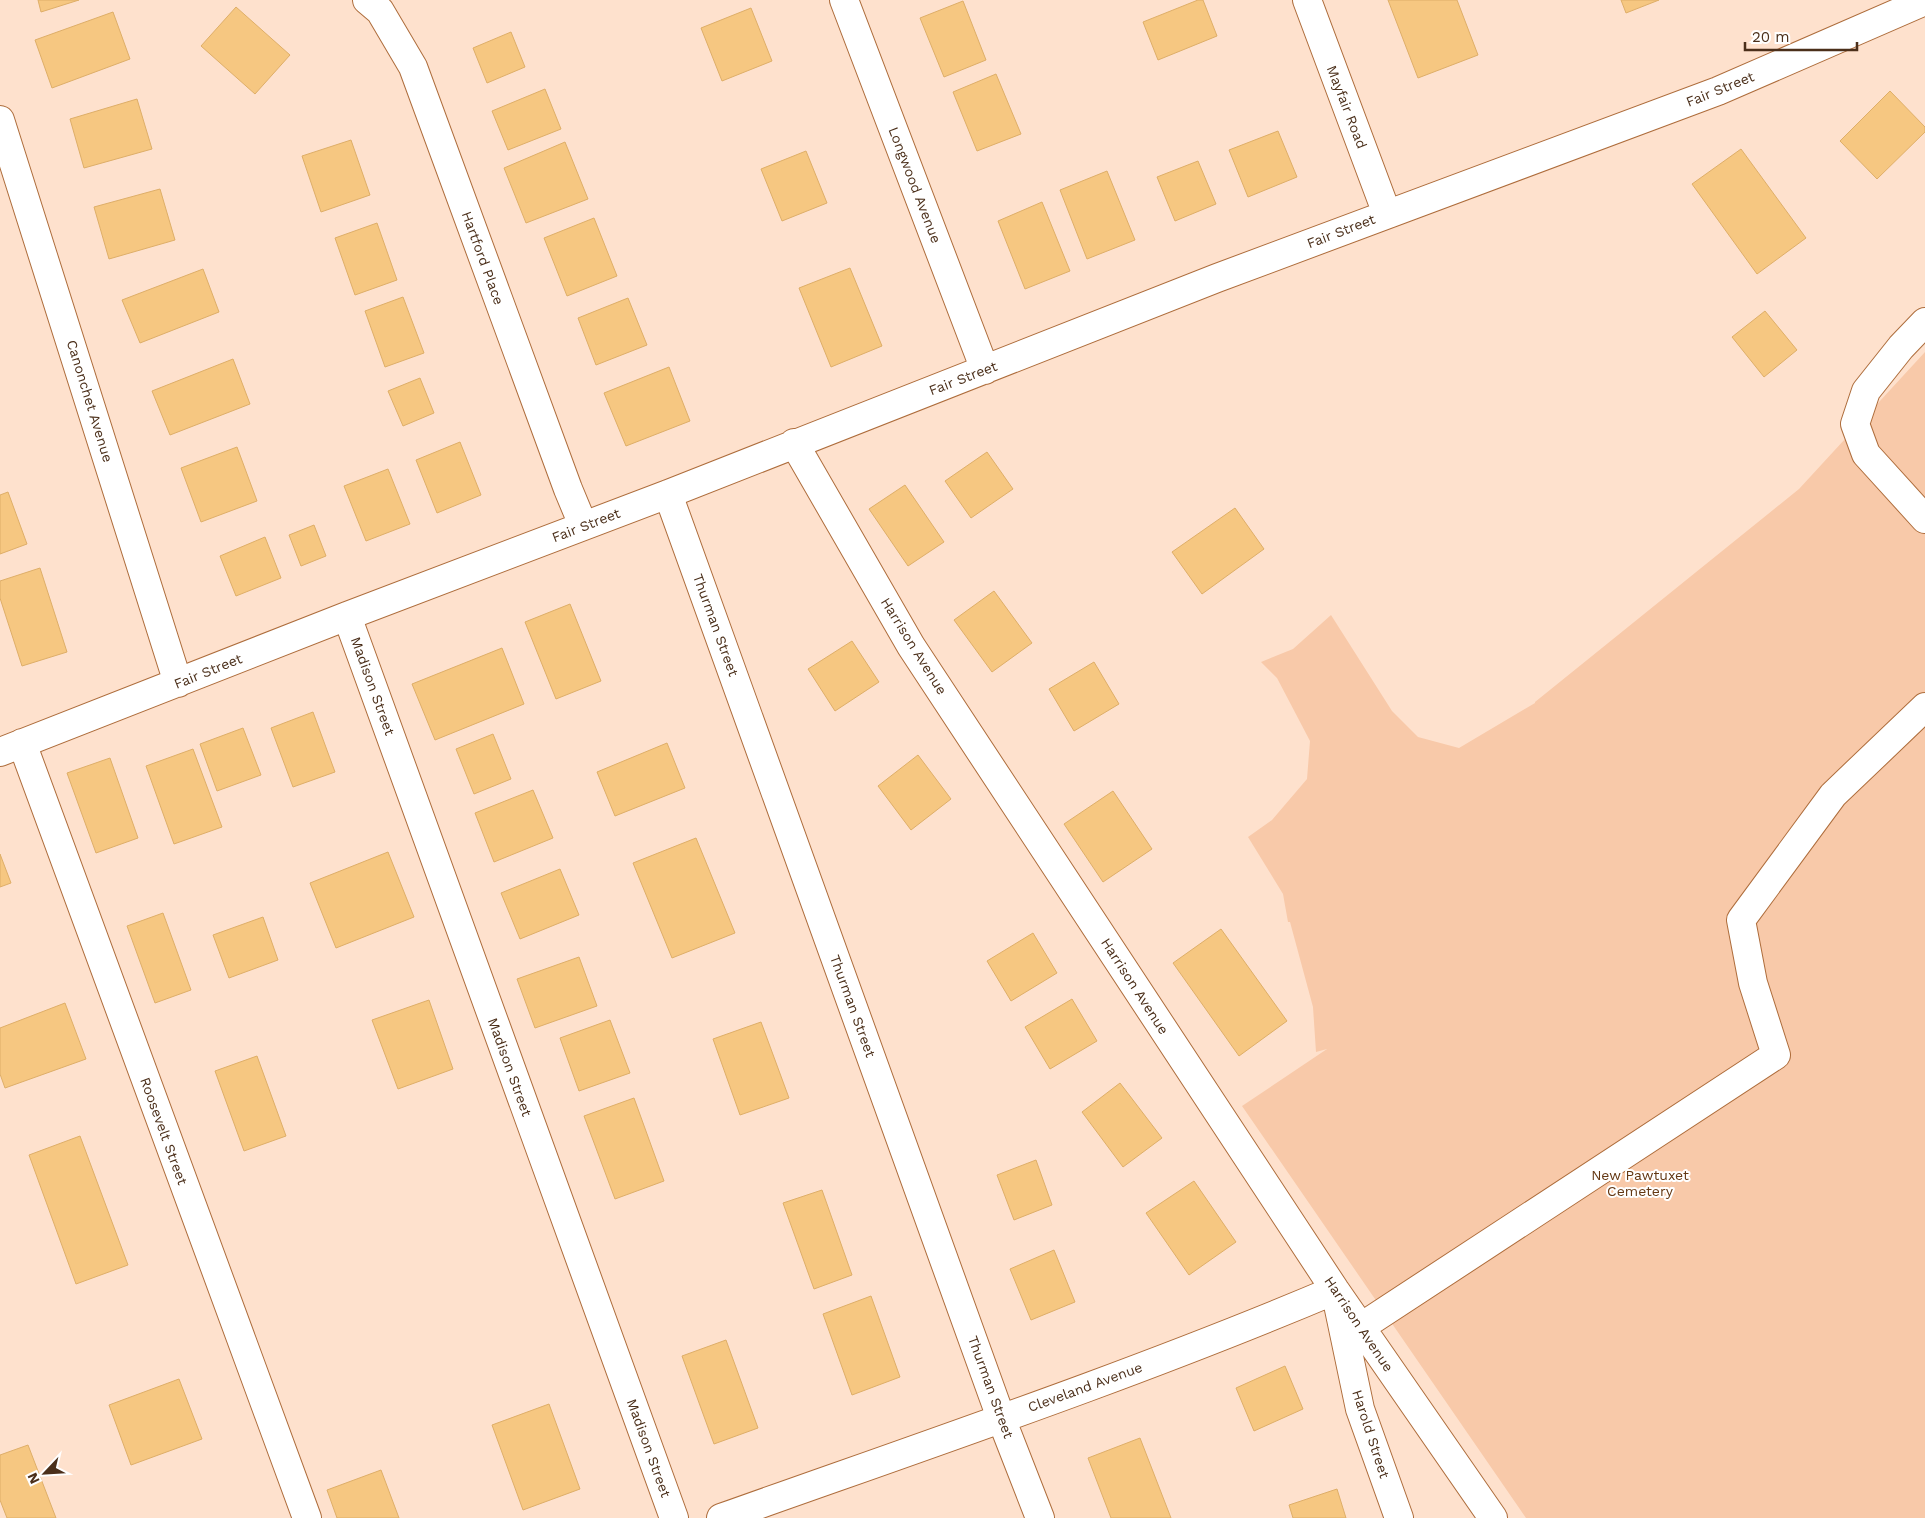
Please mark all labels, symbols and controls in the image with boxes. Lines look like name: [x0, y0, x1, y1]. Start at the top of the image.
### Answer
scale bar: [1745, 20, 1858, 52]
text: 20 m: [1752, 28, 1790, 46]
street label: Mayfair Road: [1324, 63, 1370, 151]
street label: Fair Street: [1684, 68, 1756, 110]
street label: Longwood Avenue: [885, 125, 945, 245]
street label: Hartford Place: [459, 209, 507, 307]
street label: Fair Street: [1305, 211, 1377, 251]
street label: Canonchet Avenue: [64, 338, 116, 464]
street label: Fair Street: [927, 358, 999, 398]
street label: Fair Street: [550, 505, 622, 545]
street label: Thurman Street: [690, 571, 742, 679]
street label: Harrison Avenue: [878, 595, 950, 697]
street label: Madison Street: [348, 635, 398, 738]
street label: Fair Street: [172, 650, 244, 692]
street label: Harrison Avenue: [1098, 935, 1172, 1037]
street label: Thurman Street: [827, 952, 879, 1060]
street label: Madison Street: [485, 1016, 535, 1119]
street label: Roosevelt Street: [137, 1075, 191, 1187]
park label: New Pawtuxet Cemetery: [1591, 1167, 1689, 1199]
street label: Harrison Avenue: [1321, 1273, 1397, 1375]
street label: Thurman Street: [965, 1333, 1017, 1441]
street label: Cleveland Avenue: [1026, 1359, 1144, 1415]
street label: Harold Street: [1349, 1388, 1393, 1480]
street label: Madison Street: [624, 1397, 674, 1500]
north arrow: [20, 1448, 70, 1498]
text: N: [24, 1470, 43, 1487]

